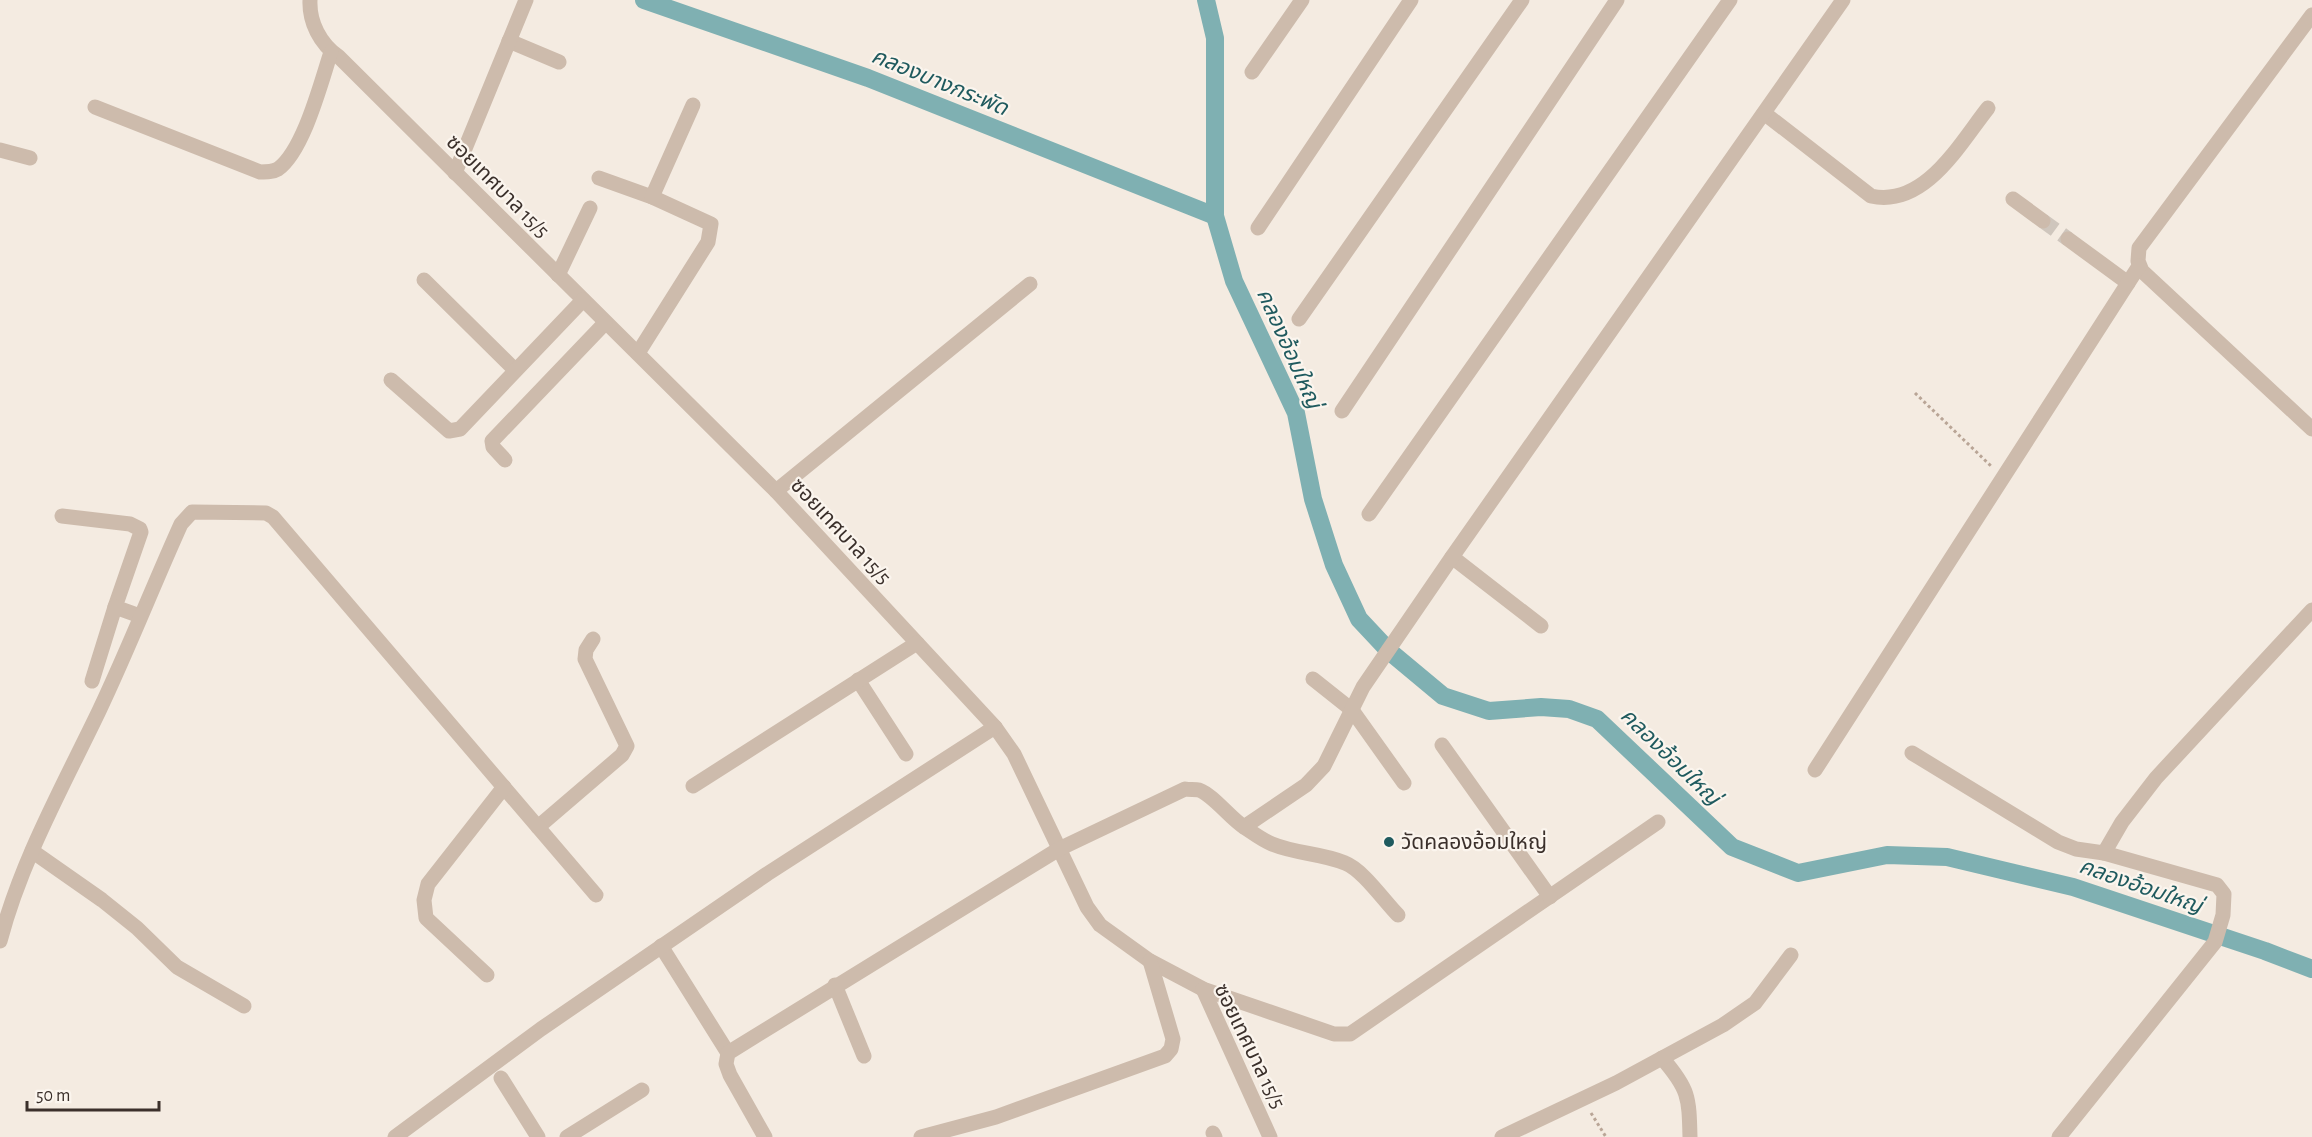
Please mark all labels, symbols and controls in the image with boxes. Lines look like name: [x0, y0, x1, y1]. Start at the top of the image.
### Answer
water label: คลองบางกระพัด: [868, 45, 1012, 120]
street label: ซอยเทศบาล 15/5: [442, 131, 553, 242]
water label: คลองอ้อมใหญ่: [1253, 285, 1327, 414]
street label: ซอยเทศบาล 15/5: [787, 474, 895, 588]
water label: คลองอ้อมใหญ่: [1616, 703, 1727, 811]
place label: วัดคลองอ้อมใหญ่: [1401, 830, 1547, 853]
marker: วัดคลองอ้อมใหญ่: [1382, 835, 1396, 849]
water label: คลองอ้อมใหญ่: [2076, 854, 2208, 918]
street label: ซอยเทศบาล 15/5: [1210, 981, 1289, 1112]
scale bar: [27, 1074, 159, 1112]
text: 50 m: [36, 1087, 70, 1105]

